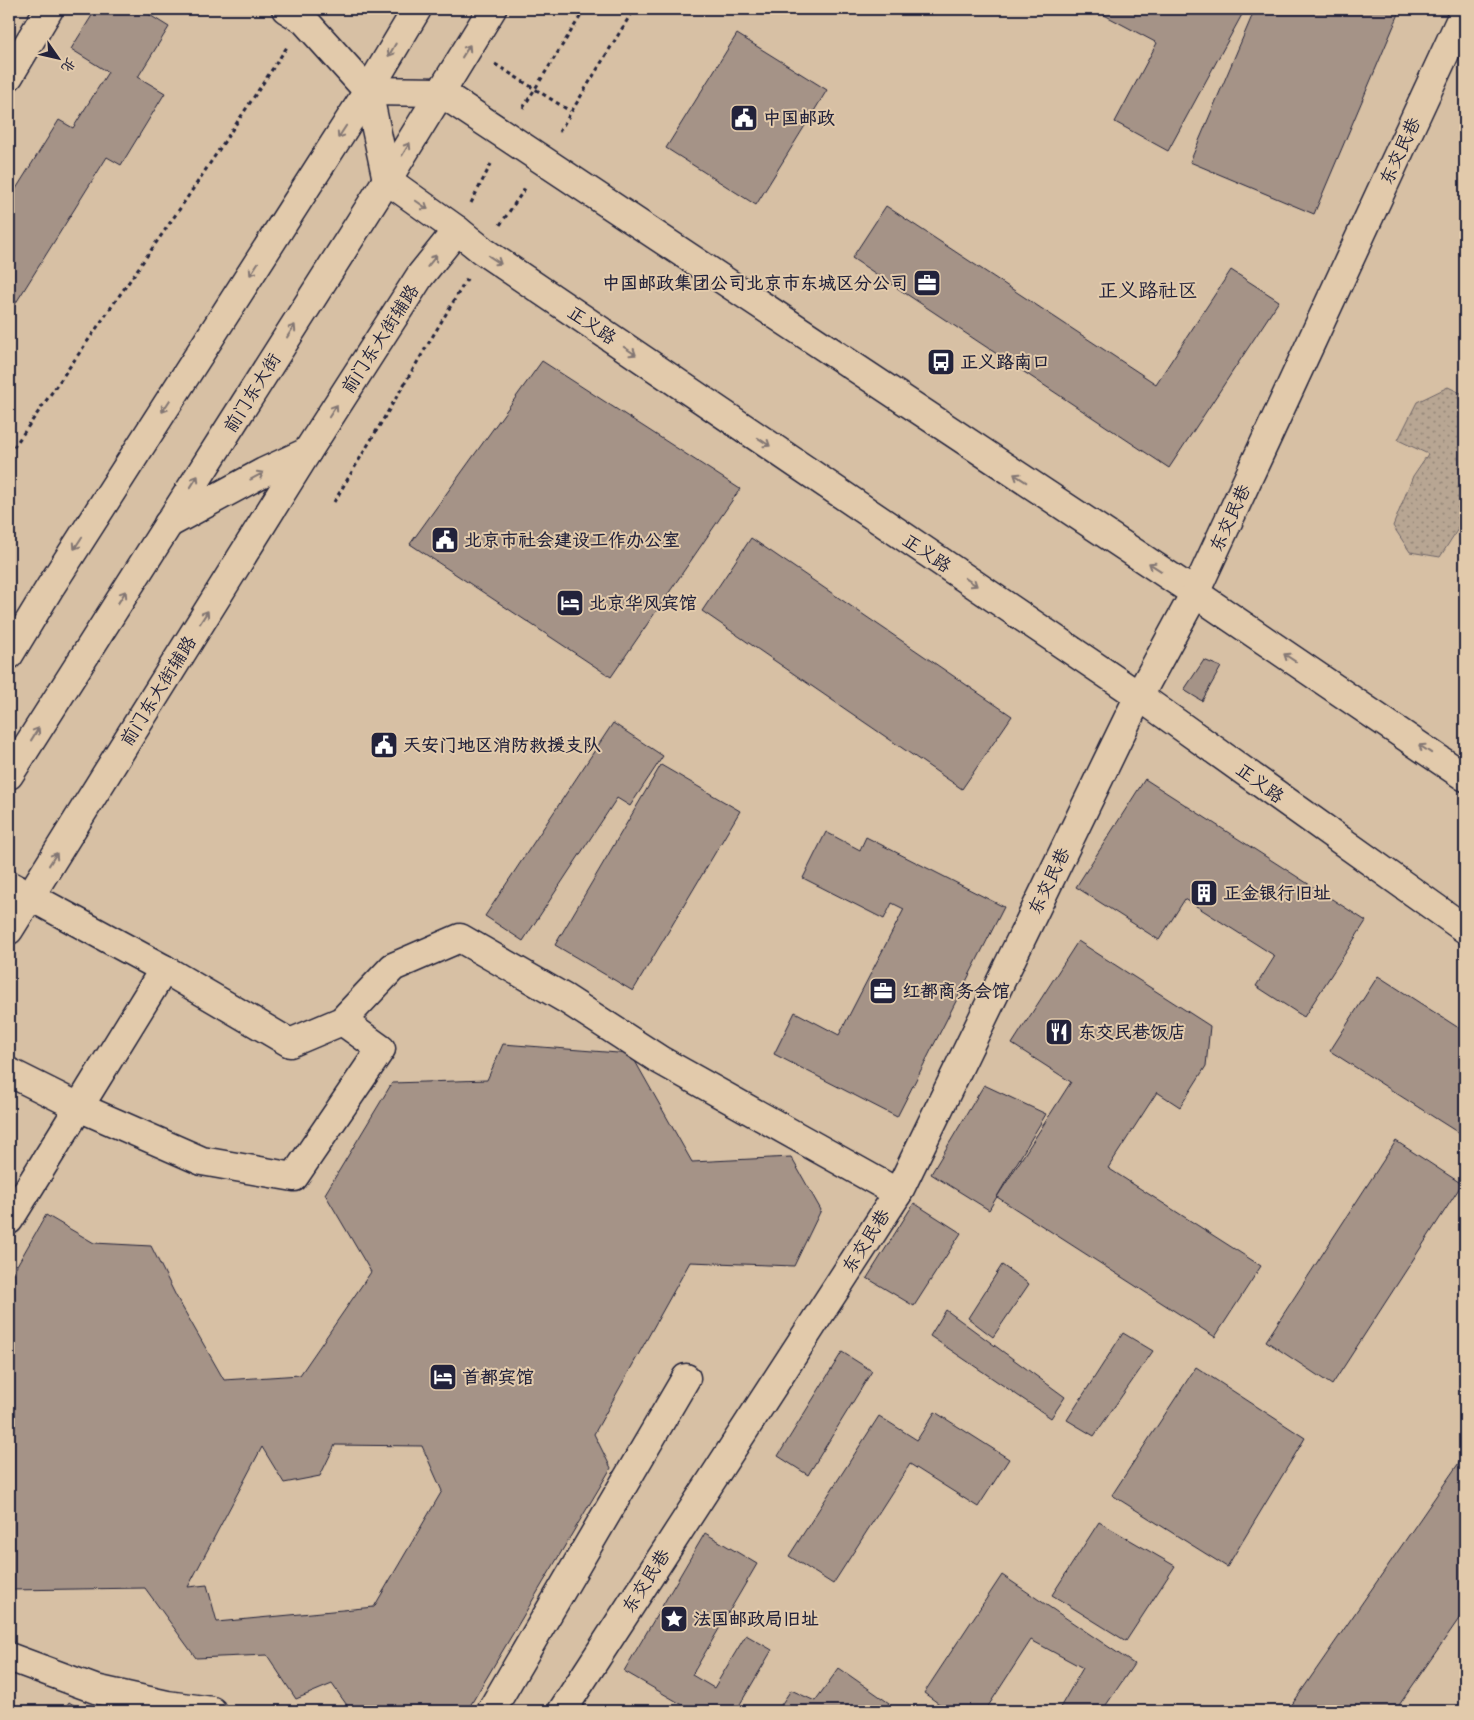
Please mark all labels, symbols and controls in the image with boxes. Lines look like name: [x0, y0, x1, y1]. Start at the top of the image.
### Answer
north arrow: [32, 32, 82, 82]
one-way arrow: [387, 43, 397, 57]
one-way arrow: [461, 44, 471, 58]
text: 北: [57, 54, 80, 76]
public building icon: 中国邮政: [729, 103, 759, 133]
place label: 中国邮政: [763, 106, 835, 130]
street label: 东交民巷: [1374, 113, 1426, 189]
one-way arrow: [336, 125, 346, 139]
one-way arrow: [401, 142, 411, 156]
one-way arrow: [415, 200, 429, 210]
one-way arrow: [427, 255, 438, 268]
one-way arrow: [488, 255, 502, 265]
one-way arrow: [249, 262, 259, 276]
office icon: 中国邮政集团公司北京市东城区分公司: [912, 268, 942, 298]
place label: 中国邮政集团公司北京市东城区分公司: [602, 271, 908, 295]
district label: 正义路社区: [1098, 277, 1198, 303]
street label: 前门东大街辅路: [336, 280, 424, 398]
street label: 正义路: [563, 300, 621, 350]
one-way arrow: [286, 324, 296, 338]
one-way arrow: [623, 346, 637, 356]
bus stop icon: 正义路南口: [926, 347, 956, 377]
street label: 前门东大街: [218, 348, 286, 438]
place label: 正义路南口: [960, 350, 1050, 374]
one-way arrow: [161, 399, 171, 413]
one-way arrow: [329, 405, 339, 419]
one-way arrow: [757, 437, 771, 447]
one-way arrow: [250, 471, 265, 481]
one-way arrow: [1013, 473, 1027, 483]
one-way arrow: [190, 476, 200, 490]
street label: 东交民巷: [1204, 480, 1256, 556]
public building icon: 北京市社会建设工作办公室: [430, 525, 460, 555]
place label: 北京市社会建设工作办公室: [464, 528, 680, 552]
street label: 正义路: [898, 528, 956, 578]
one-way arrow: [73, 535, 83, 549]
one-way arrow: [1149, 562, 1163, 572]
one-way arrow: [964, 577, 978, 588]
hotel icon: 北京华风宾馆: [555, 588, 585, 618]
one-way arrow: [117, 590, 127, 604]
place label: 北京华风宾馆: [589, 591, 697, 615]
one-way arrow: [199, 611, 209, 625]
street label: 前门东大街辅路: [114, 631, 202, 751]
one-way arrow: [1284, 653, 1298, 663]
one-way arrow: [30, 727, 40, 741]
public building icon: 天安门地区消防救援支队: [369, 730, 399, 760]
place label: 天安门地区消防救援支队: [403, 733, 601, 757]
one-way arrow: [1418, 744, 1432, 754]
street label: 正义路: [1231, 757, 1289, 809]
street label: 东交民巷: [1022, 843, 1076, 919]
one-way arrow: [48, 852, 59, 866]
building icon: 正金银行旧址: [1189, 878, 1219, 908]
place label: 正金银行旧址: [1223, 881, 1331, 905]
office icon: 红都商务会馆: [868, 976, 898, 1006]
place label: 红都商务会馆: [902, 979, 1010, 1003]
restaurant icon: 东交民巷饭店: [1044, 1017, 1074, 1047]
place label: 东交民巷饭店: [1078, 1020, 1186, 1044]
street label: 东交民巷: [836, 1204, 896, 1278]
hotel icon: 首都宾馆: [428, 1362, 458, 1392]
place label: 首都宾馆: [462, 1365, 534, 1389]
street label: 东交民巷: [616, 1544, 676, 1618]
place icon: 法国邮政局旧址: [659, 1604, 689, 1634]
place label: 法国邮政局旧址: [693, 1607, 819, 1631]

